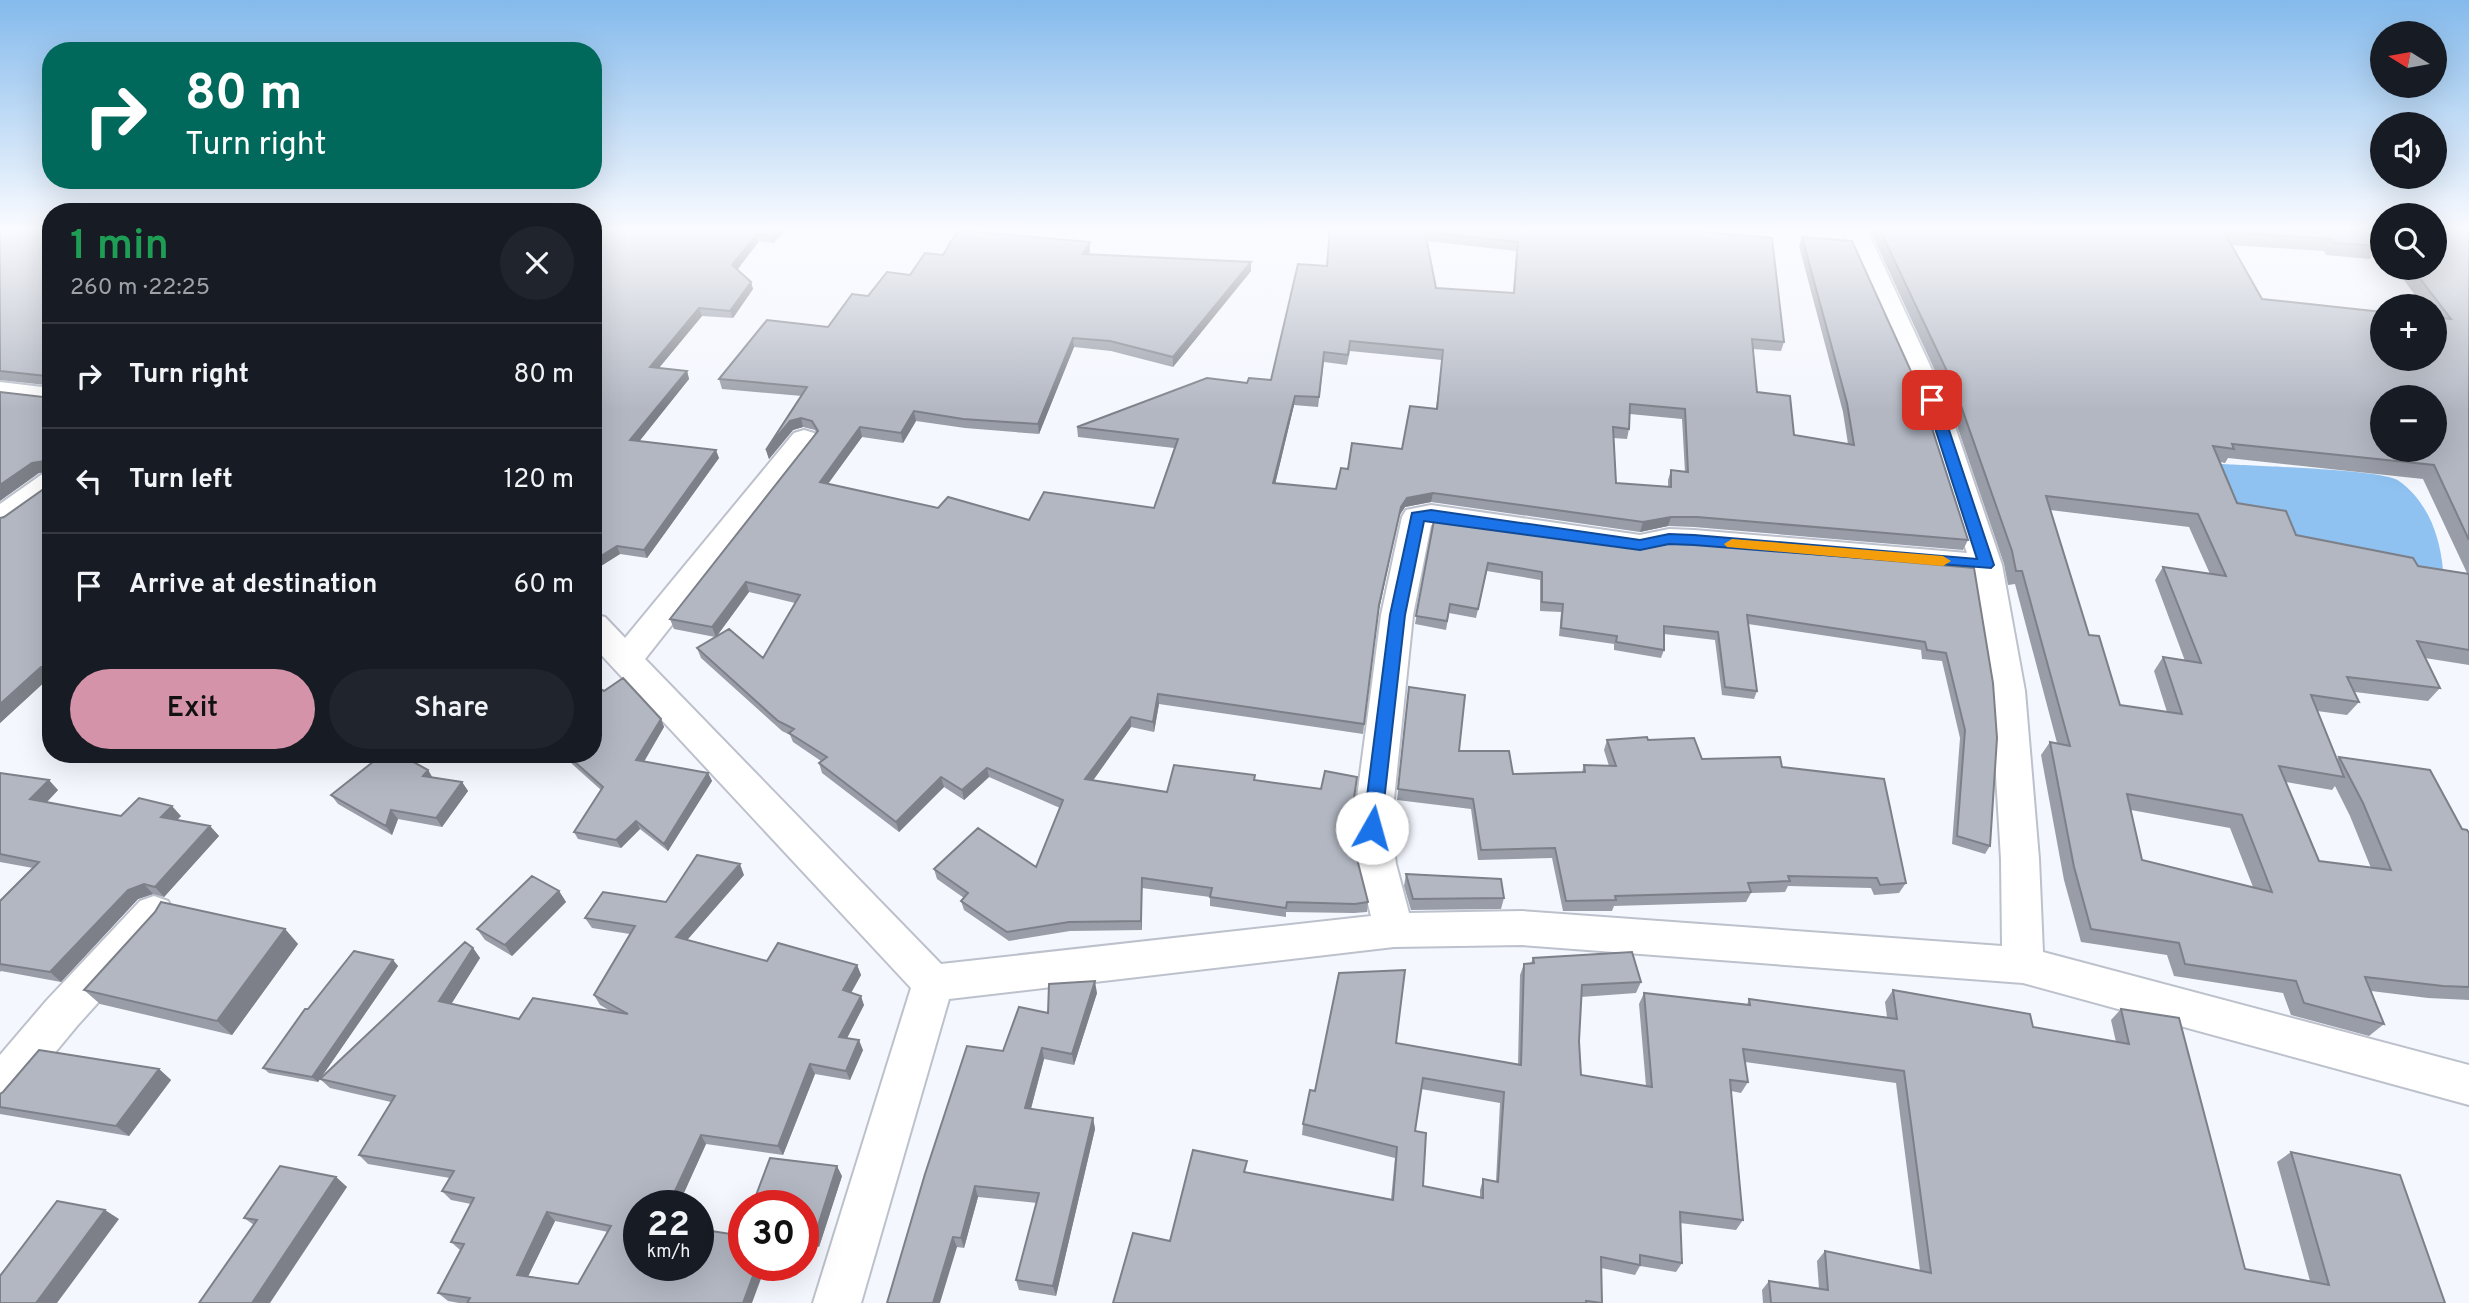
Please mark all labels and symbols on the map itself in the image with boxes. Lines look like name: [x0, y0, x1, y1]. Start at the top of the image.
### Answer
north arrow: [2370, 21, 2446, 98]
pin: [1902, 370, 1962, 430]
position arrow: [1335, 791, 1409, 865]
speed limit sign: 30: [728, 1190, 819, 1281]

